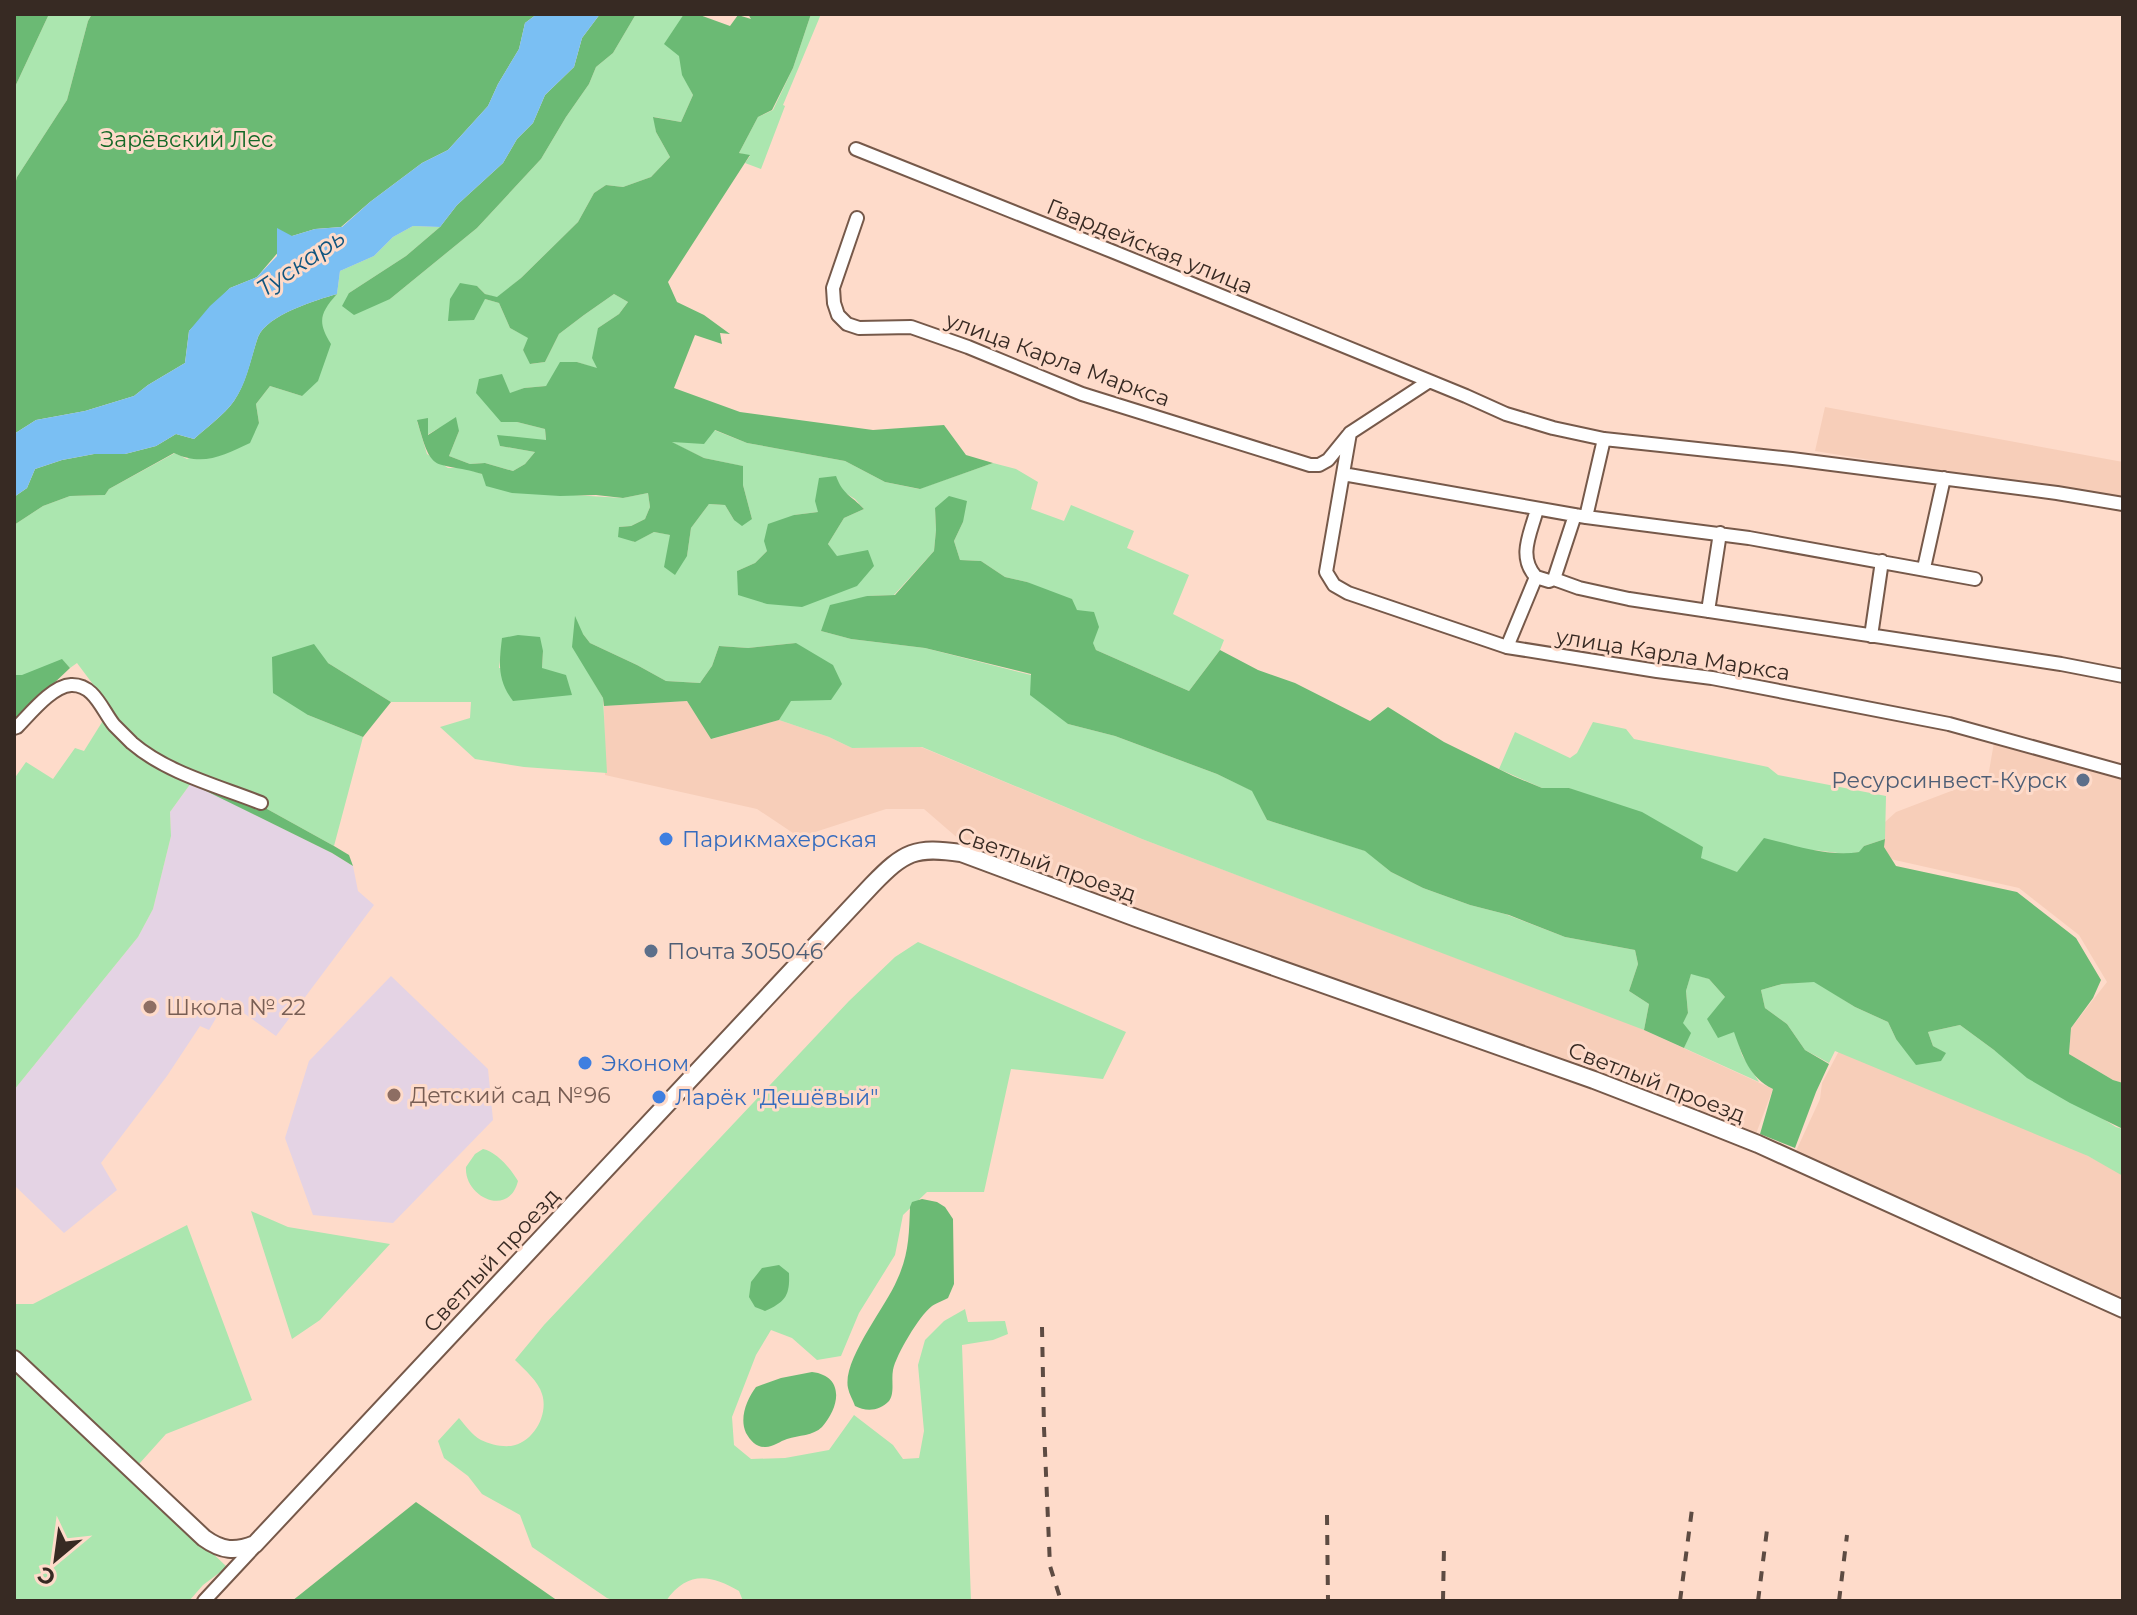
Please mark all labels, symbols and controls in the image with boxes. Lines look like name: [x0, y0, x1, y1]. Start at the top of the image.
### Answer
park label: Зарёвский Лес: [100, 126, 274, 153]
street label: Гвардейская улица: [1043, 193, 1257, 300]
water label: Тускарь: [251, 223, 350, 303]
street label: улица Карла Маркса: [941, 306, 1174, 413]
street label: улица Карла Маркса: [1553, 622, 1792, 686]
place label: Ресурсинвест-Курск: [1831, 767, 2067, 794]
marker: Ресурсинвест-Курск: [2074, 771, 2092, 789]
street label: Светлый проезд: [954, 821, 1140, 908]
place label: Парикмахерская: [682, 826, 877, 853]
marker: Парикмахерская: [657, 830, 675, 848]
place label: Почта 305046: [667, 938, 823, 965]
marker: Почта 305046: [642, 942, 660, 960]
place label: Школа № 22: [166, 994, 306, 1021]
marker: Школа № 22: [141, 998, 159, 1016]
street label: Светлый проезд: [1564, 1036, 1749, 1129]
place label: Эконом: [601, 1050, 689, 1077]
marker: Эконом: [576, 1054, 594, 1072]
place label: Детский сад №96: [410, 1082, 611, 1109]
place label: Ларёк "Дешёвый": [675, 1084, 878, 1111]
marker: Детский сад №96: [385, 1086, 403, 1104]
marker: Ларёк "Дешёвый": [650, 1088, 668, 1106]
street label: Светлый проезд: [418, 1183, 565, 1338]
north arrow: [16, 1519, 96, 1599]
text: С: [33, 1560, 60, 1592]

